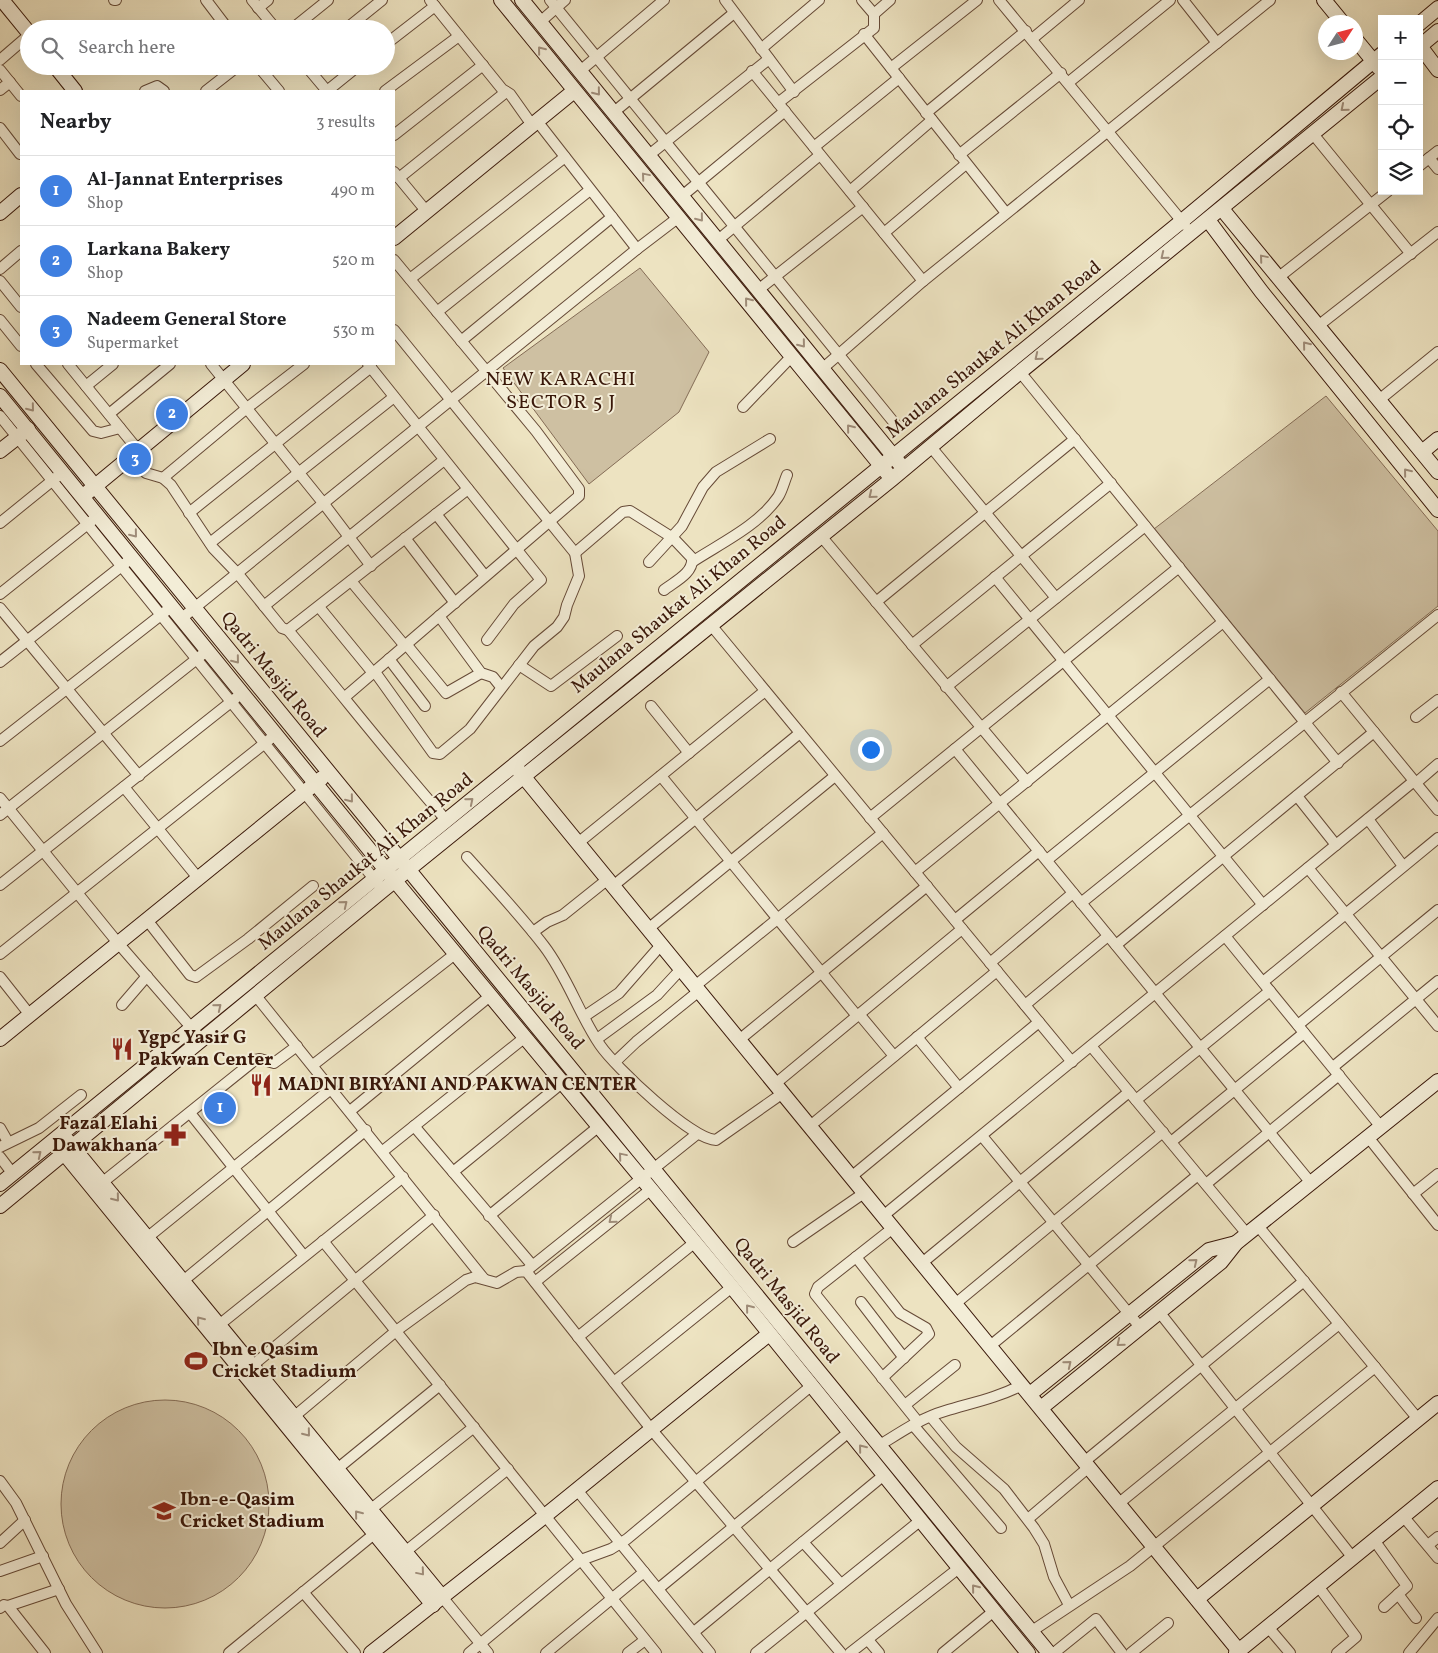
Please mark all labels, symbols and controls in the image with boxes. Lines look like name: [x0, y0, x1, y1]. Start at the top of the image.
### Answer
north arrow: [1318, 15, 1363, 60]
map controls: [1378, 15, 1423, 195]
button: +: [1378, 15, 1423, 60]
search box: [20, 20, 395, 75]
icon: search: [38, 34, 66, 62]
text: Search here: [78, 35, 175, 61]
one-way arrow: [539, 47, 547, 56]
button: −: [1378, 60, 1423, 105]
one-way arrow: [592, 86, 600, 95]
one-way arrow: [1341, 102, 1350, 110]
button: locate: [1378, 105, 1423, 150]
text: Nearby: [40, 108, 111, 137]
text: 3 results: [316, 112, 375, 134]
button: layers: [1378, 150, 1423, 195]
text: Al-Jannat Enterprises: [87, 167, 283, 193]
one-way arrow: [641, 172, 650, 181]
text: 1: [53, 180, 59, 202]
text: 490 m: [330, 180, 375, 202]
text: Shop: [87, 193, 123, 215]
one-way arrow: [694, 212, 702, 221]
text: Larkana Bakery: [87, 237, 230, 263]
text: 2: [52, 250, 60, 272]
text: 520 m: [332, 250, 375, 272]
one-way arrow: [1161, 250, 1170, 259]
street label: Maulana Shaukat Ali Khan Road: [881, 255, 1107, 445]
one-way arrow: [1260, 255, 1269, 264]
text: Shop: [87, 263, 123, 285]
one-way arrow: [744, 298, 753, 307]
text: Nadeem General Store: [87, 307, 286, 333]
text: 3: [52, 320, 60, 342]
text: 530 m: [332, 320, 375, 342]
text: Supermarket: [87, 333, 179, 355]
one-way arrow: [797, 338, 805, 347]
one-way arrow: [1302, 342, 1311, 351]
one-way arrow: [1035, 352, 1044, 360]
district label: NEW KARACHI SECTOR 5 J: [486, 366, 636, 417]
pin: 2: [156, 395, 188, 433]
one-way arrow: [25, 402, 33, 411]
one-way arrow: [847, 424, 856, 433]
pin: 3: [119, 440, 151, 478]
one-way arrow: [1404, 469, 1413, 478]
one-way arrow: [869, 489, 878, 497]
street label: Maulana Shaukat Ali Khan Road: [566, 510, 792, 700]
one-way arrow: [128, 528, 137, 537]
street label: Qadri Masjid Road: [214, 606, 332, 744]
one-way arrow: [231, 654, 239, 663]
your location: [858, 737, 884, 763]
street label: Maulana Shaukat Ali Khan Road: [253, 767, 479, 957]
one-way arrow: [344, 794, 353, 803]
one-way arrow: [464, 799, 473, 807]
one-way arrow: [338, 901, 347, 910]
street label: Qadri Masjid Road: [470, 920, 590, 1056]
one-way arrow: [212, 1004, 221, 1012]
place label: Ygpc Yasir G Pakwan Center: [138, 1025, 273, 1073]
restaurant icon: Ygpc Yasir G Pakwan Center: [109, 1036, 135, 1062]
restaurant icon: MADNI BIRYANI AND PAKWAN CENTER: [248, 1072, 274, 1098]
place label: MADNI BIRYANI AND PAKWAN CENTER: [278, 1072, 637, 1098]
pin: 1: [204, 1089, 236, 1127]
place label: Fazal Elahi Dawakhana: [52, 1111, 158, 1159]
pharmacy icon: Fazal Elahi Dawakhana: [162, 1122, 188, 1148]
one-way arrow: [32, 1151, 41, 1159]
one-way arrow: [619, 1153, 628, 1162]
one-way arrow: [111, 1192, 119, 1201]
one-way arrow: [609, 1215, 618, 1223]
street label: Qadri Masjid Road: [727, 1232, 845, 1370]
one-way arrow: [1189, 1259, 1198, 1268]
one-way arrow: [746, 1305, 754, 1314]
one-way arrow: [196, 1316, 205, 1325]
place label: Ibn e Qasim Cricket Stadium: [212, 1337, 357, 1385]
one-way arrow: [1117, 1338, 1126, 1347]
sports icon: Ibn e Qasim Cricket Stadium: [183, 1348, 209, 1374]
one-way arrow: [1062, 1361, 1071, 1369]
one-way arrow: [301, 1427, 310, 1436]
one-way arrow: [860, 1445, 868, 1454]
place label: Ibn-e-Qasim Cricket Stadium: [180, 1487, 325, 1535]
school or university icon: Ibn-e-Qasim Cricket Stadium: [151, 1498, 177, 1524]
one-way arrow: [354, 1510, 363, 1519]
one-way arrow: [415, 1566, 424, 1575]
one-way arrow: [973, 1585, 981, 1594]

